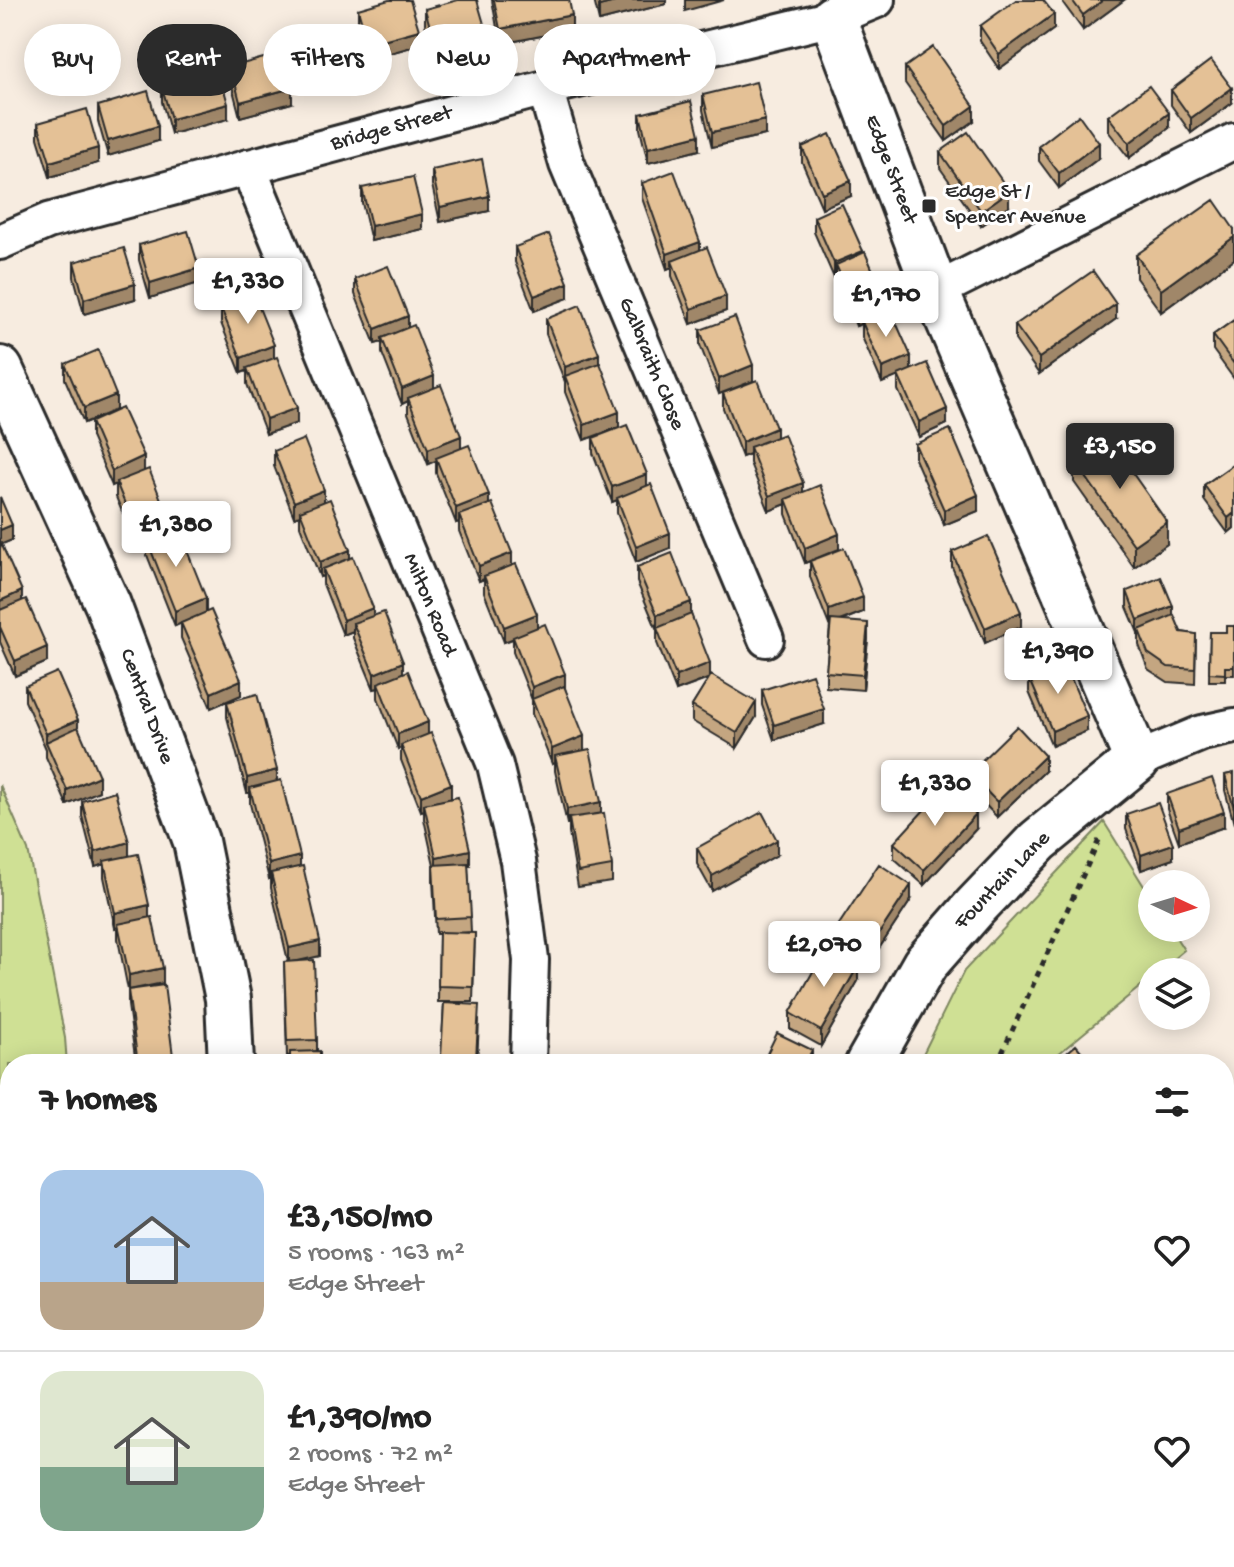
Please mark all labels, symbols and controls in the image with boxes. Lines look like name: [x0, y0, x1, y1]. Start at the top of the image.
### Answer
chip: Buy: [24, 24, 121, 96]
chip: Rent: [137, 24, 247, 96]
chip: Filters: [263, 24, 392, 96]
chip: New: [408, 24, 518, 96]
chip: Apartment: [534, 24, 716, 96]
street label: Bridge Street: [327, 100, 457, 158]
street label: Edge Street: [858, 111, 923, 230]
place label: Edge St / Spencer Avenue: [945, 180, 1086, 231]
marker: Edge St / Spencer Avenue: [920, 197, 938, 215]
pin: £1,330: [183, 258, 313, 326]
text: £1,330: [212, 268, 284, 299]
pin: £1,170: [821, 271, 951, 339]
text: £1,170: [852, 281, 921, 312]
street label: Galbraith Close: [612, 294, 690, 435]
pin: £3,150: [1055, 423, 1185, 491]
text: £3,150: [1084, 433, 1156, 464]
pin: £1,380: [111, 501, 241, 569]
text: £1,380: [140, 511, 212, 542]
street label: Milton Road: [396, 550, 463, 662]
pin: £1,390: [993, 628, 1123, 696]
text: £1,390: [1022, 638, 1094, 669]
street label: Central Drive: [113, 645, 179, 768]
pin: £1,330: [870, 760, 1000, 828]
text: £1,330: [899, 770, 971, 801]
street label: Fountain Lane: [949, 826, 1057, 936]
north arrow: [1138, 870, 1210, 942]
map controls: [1138, 870, 1210, 1030]
pin: £2,070: [759, 921, 889, 989]
text: £2,070: [786, 931, 862, 962]
button: layers: [1138, 958, 1210, 1030]
icon: filters: [1150, 1080, 1194, 1124]
text: 7 homes: [40, 1082, 156, 1122]
text: £3,150/mo: [288, 1199, 432, 1239]
icon: home: [104, 1202, 200, 1298]
icon: heart: [1150, 1228, 1194, 1272]
text: 5 rooms · 163 m²: [288, 1239, 465, 1270]
text: Edge Street: [288, 1270, 423, 1301]
text: £1,390/mo: [288, 1400, 431, 1440]
icon: home: [104, 1403, 200, 1499]
icon: heart: [1150, 1429, 1194, 1473]
text: 2 rooms · 72 m²: [288, 1440, 453, 1471]
text: Edge Street: [288, 1471, 423, 1502]

